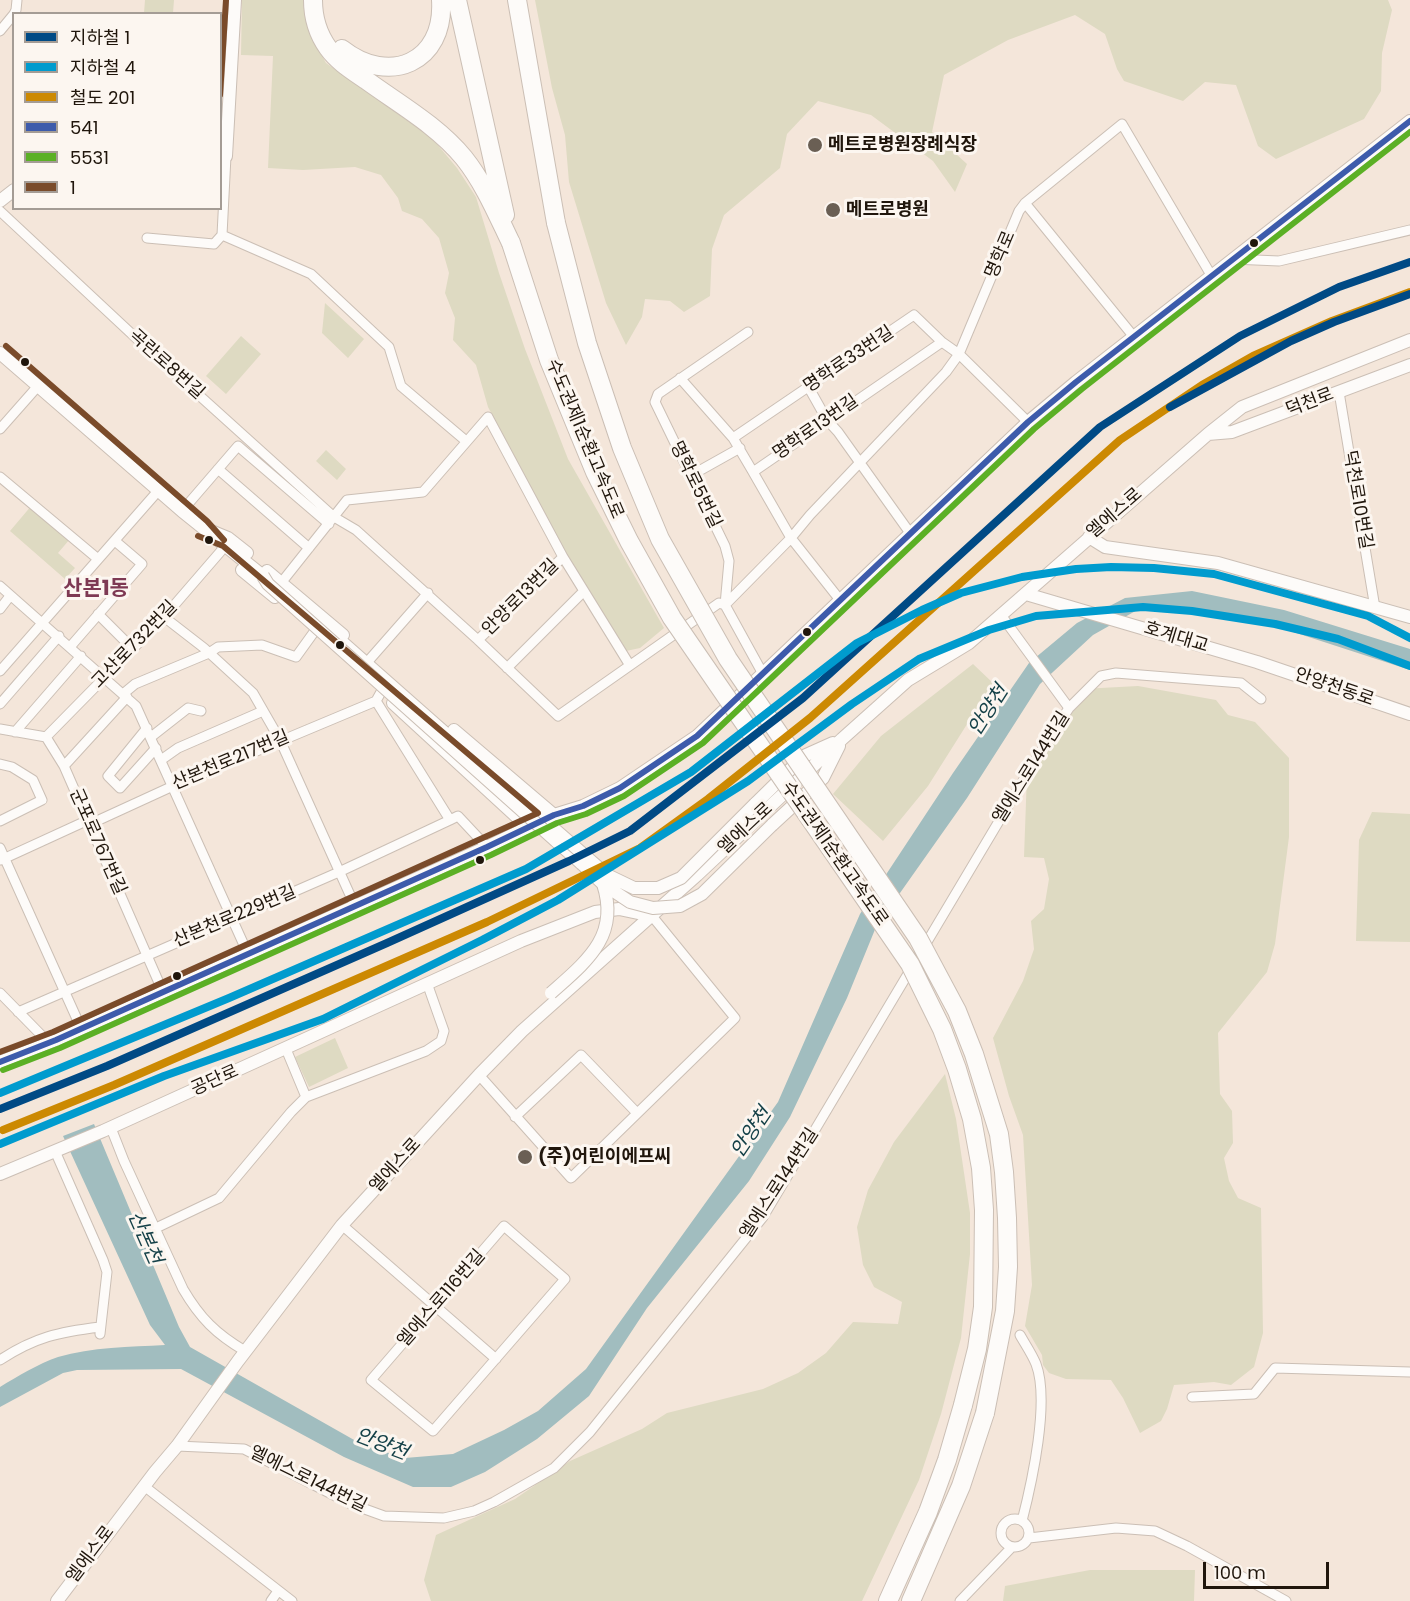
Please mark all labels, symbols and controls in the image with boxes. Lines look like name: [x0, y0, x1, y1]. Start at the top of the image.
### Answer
legend: [12, 12, 222, 210]
text: 지하철 1: [70, 25, 130, 50]
text: 지하철 4: [70, 55, 136, 80]
text: 철도 201: [70, 85, 135, 110]
text: 541: [70, 115, 98, 140]
place label: 메트로병원장례식장: [828, 134, 977, 156]
marker: 메트로병원장례식장: [806, 136, 824, 154]
text: 5531: [70, 145, 109, 170]
text: 1: [70, 175, 76, 200]
place label: 메트로병원: [846, 199, 929, 221]
marker: 메트로병원: [824, 201, 842, 219]
street label: 명학로: [981, 228, 1021, 282]
unlabelled marker: [1248, 237, 1260, 249]
street label: 명학로33번길: [800, 322, 898, 398]
street label: 곡란로8번길: [124, 325, 208, 405]
unlabelled marker: [19, 356, 31, 368]
street label: 수도권제1순환고속도로: [541, 356, 627, 522]
street label: 덕천로: [1283, 384, 1337, 422]
street label: 명학로13번길: [769, 391, 863, 465]
street label: 명학로5번길: [665, 438, 725, 532]
street label: 덕천로10번길: [1338, 449, 1376, 551]
street label: 엘에스로: [1083, 484, 1147, 544]
unlabelled marker: [203, 534, 215, 546]
street label: 안양로13번길: [478, 555, 564, 641]
district label: 산본1동: [63, 577, 129, 603]
street label: 고산로732번길: [88, 597, 182, 693]
street label: 호계대교: [1141, 618, 1211, 658]
unlabelled marker: [801, 626, 813, 638]
unlabelled marker: [334, 639, 346, 651]
street label: 안양천동로: [1291, 664, 1377, 712]
water label: 안양천: [964, 681, 1014, 741]
street label: 엘에스로144번길: [989, 708, 1075, 828]
street label: 산본천로217번길: [169, 727, 293, 795]
street label: 수도권제1순환고속도로: [776, 778, 892, 930]
street label: 군포로767번길: [64, 786, 130, 898]
street label: 엘에스로: [714, 799, 778, 859]
unlabelled marker: [474, 854, 486, 866]
street label: 산본천로229번길: [170, 881, 300, 953]
unlabelled marker: [171, 970, 183, 982]
street label: 공단로: [188, 1061, 242, 1101]
water label: 안양천: [727, 1103, 777, 1163]
street label: 엘에스로144번길: [736, 1125, 824, 1243]
street label: 엘에스로: [366, 1134, 426, 1198]
place label: (주)어린이에프씨: [538, 1146, 671, 1168]
marker: (주)어린이에프씨: [516, 1148, 534, 1166]
water label: 산본천: [122, 1208, 166, 1268]
street label: 엘에스로116번길: [394, 1246, 490, 1352]
water label: 안양천: [351, 1424, 411, 1466]
street label: 엘에스로144번길: [246, 1442, 370, 1518]
street label: 엘에스로: [62, 1522, 120, 1588]
scale bar: [1206, 1550, 1332, 1588]
text: 100 m: [1214, 1560, 1266, 1585]

